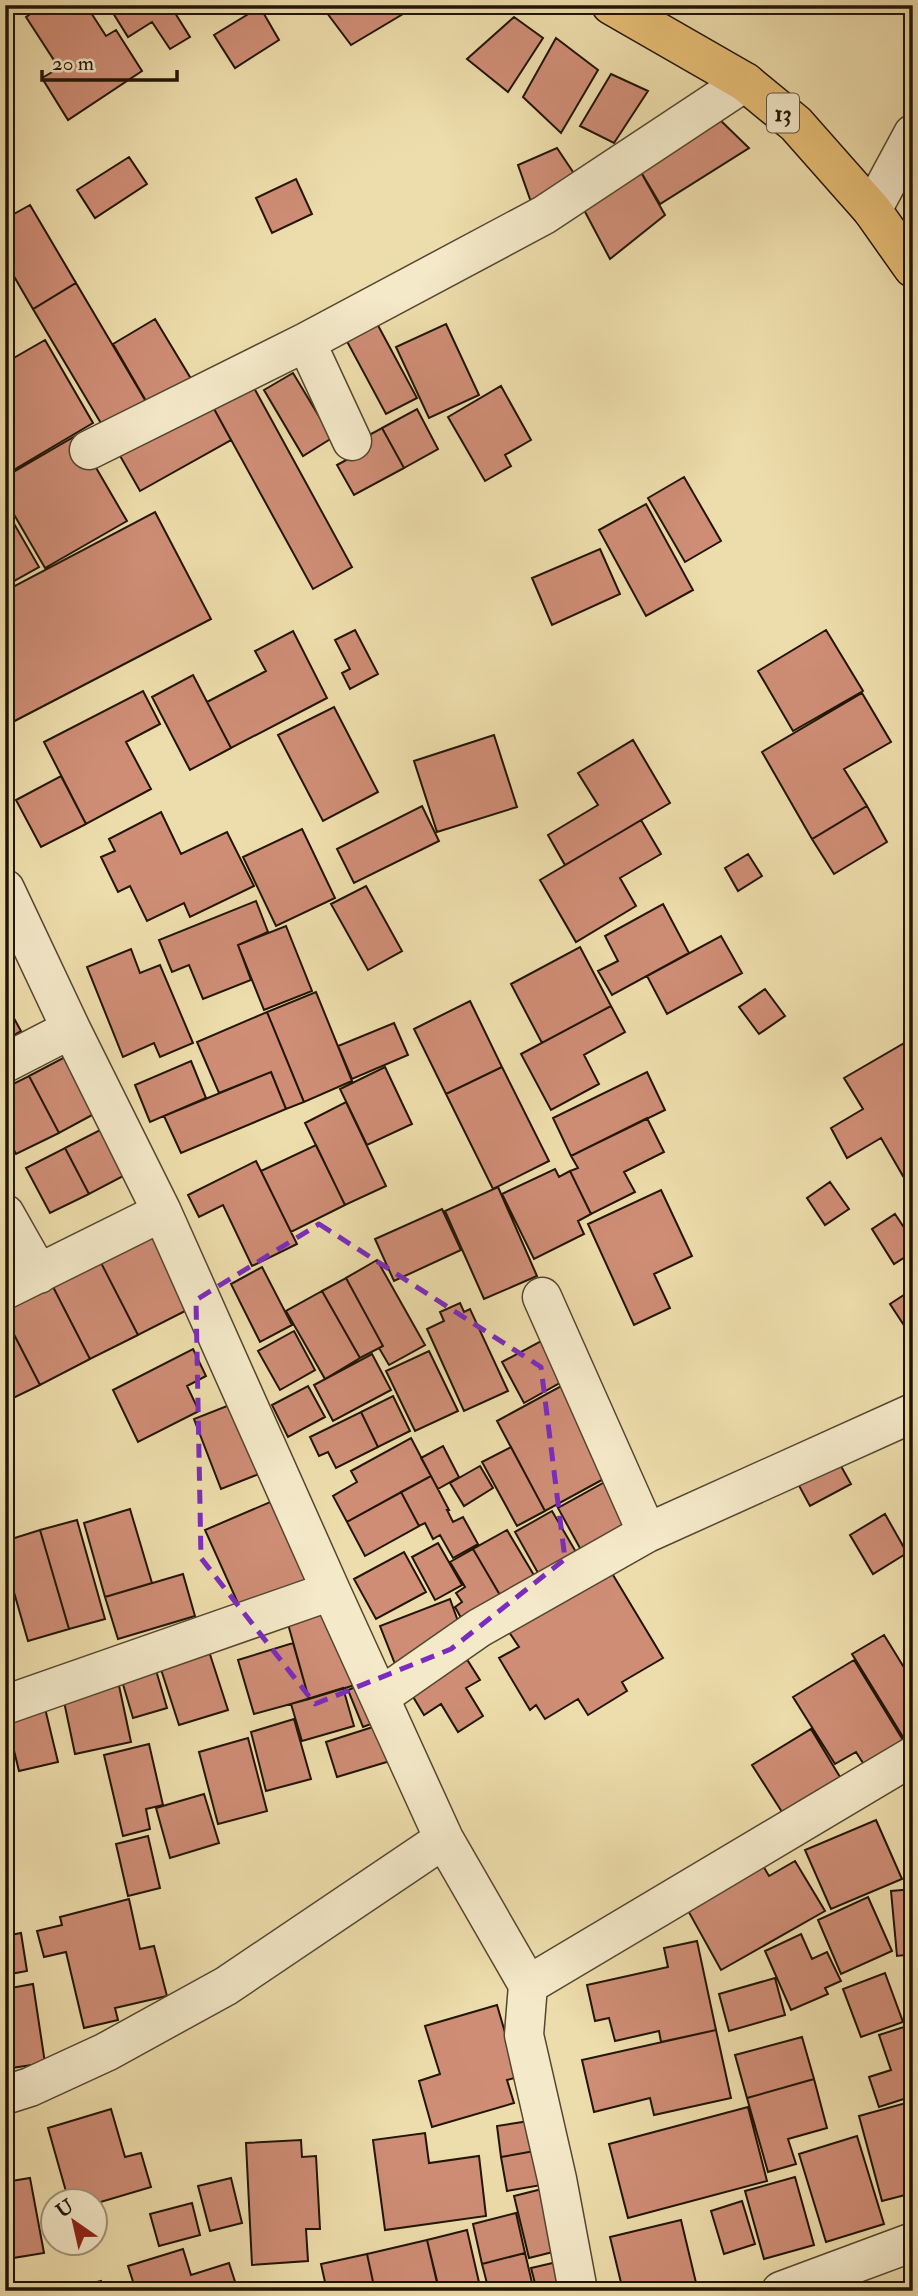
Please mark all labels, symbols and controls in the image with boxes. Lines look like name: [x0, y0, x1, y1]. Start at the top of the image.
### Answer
scale bar: [42, 38, 177, 82]
text: 20 m: [52, 50, 94, 77]
road number: 13: [767, 94, 799, 132]
north arrow: [38, 2188, 108, 2258]
text: U: [52, 2194, 78, 2223]

